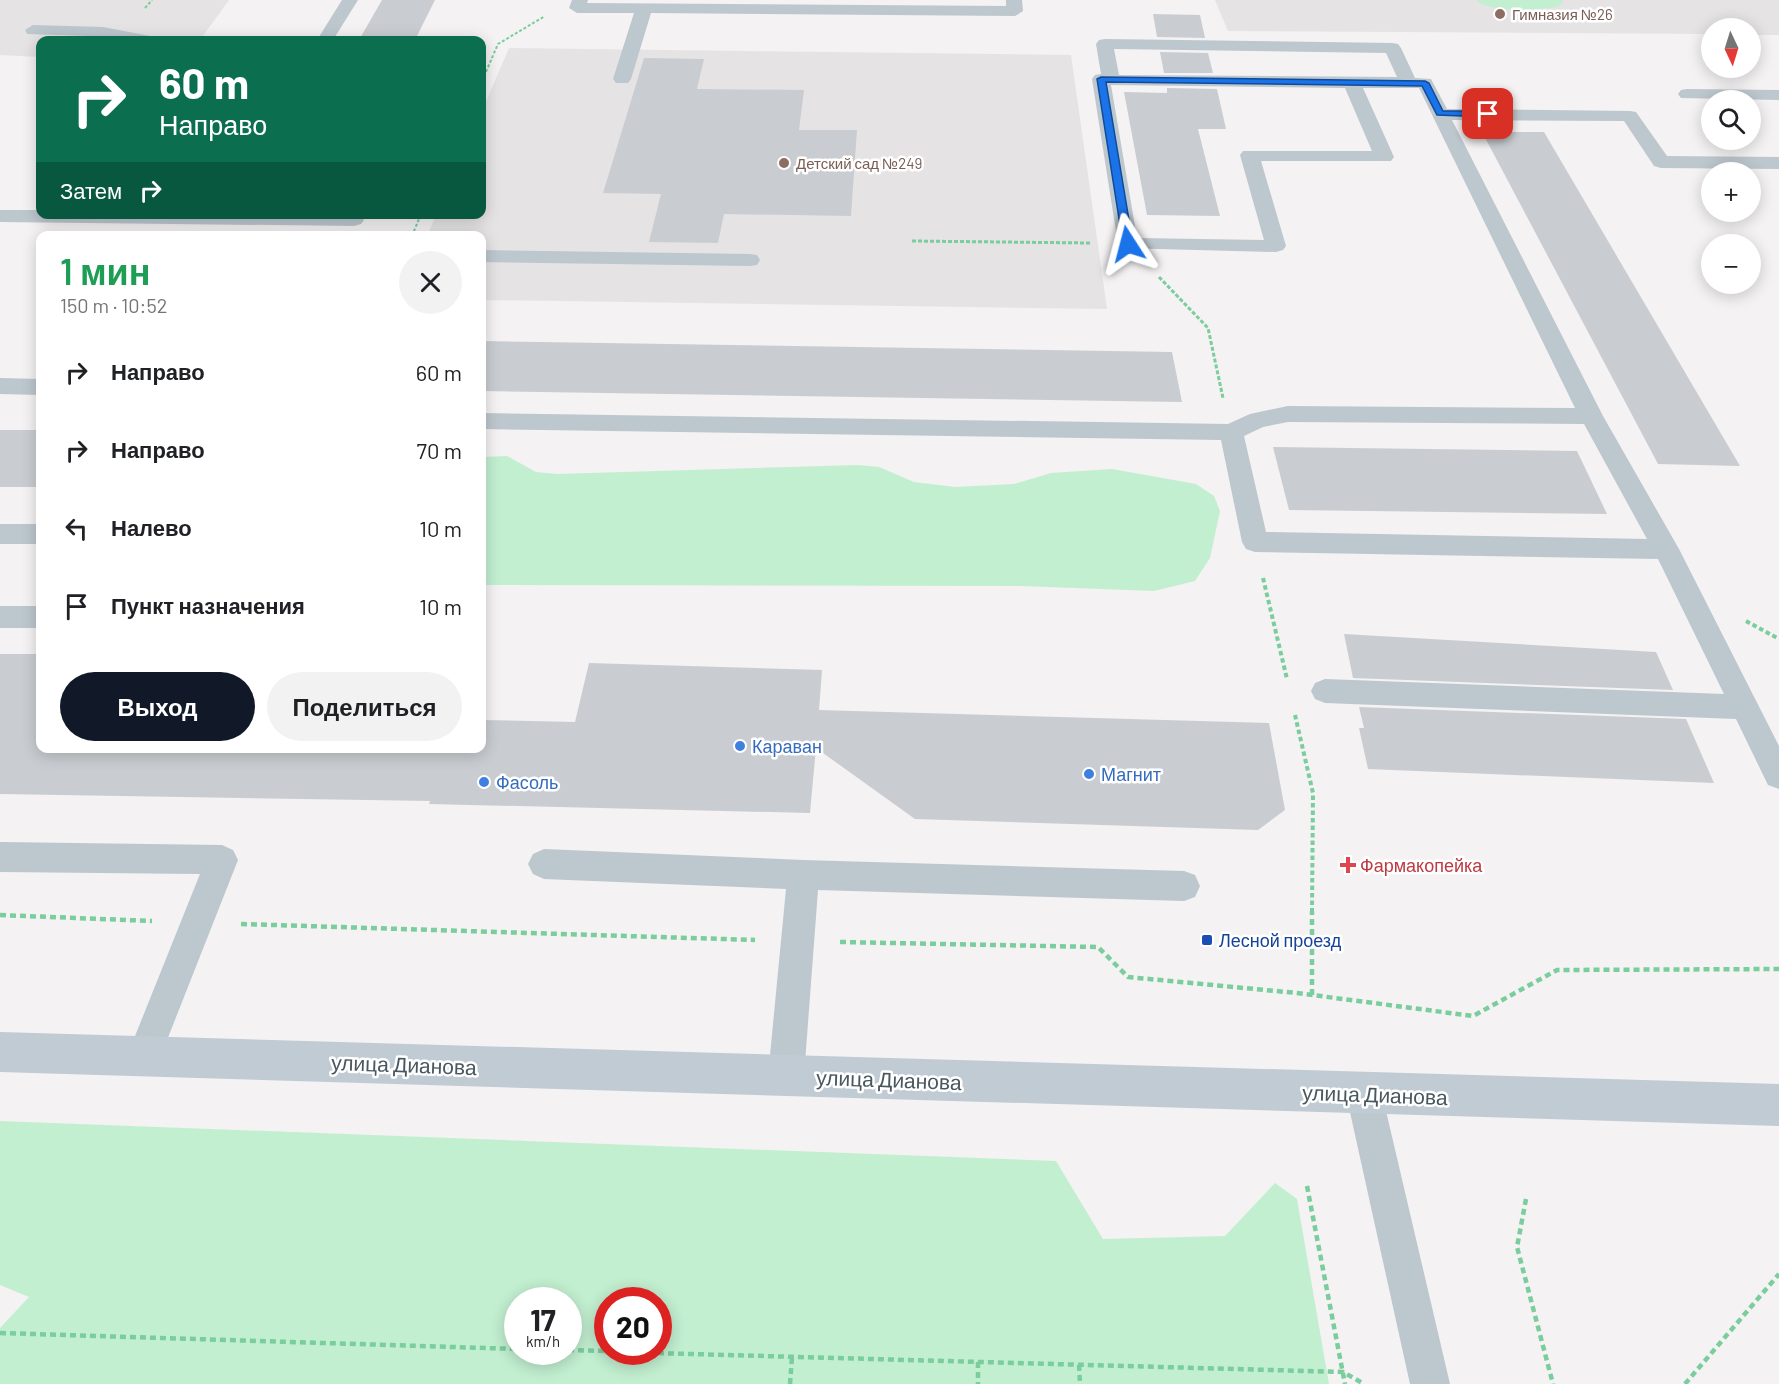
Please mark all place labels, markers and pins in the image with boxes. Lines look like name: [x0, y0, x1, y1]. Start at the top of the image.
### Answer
place label: Гимназия №26: [1512, 5, 1613, 23]
marker: Гимназия №26: [1493, 7, 1507, 21]
pin: [1462, 88, 1513, 139]
place label: Детский сад №249: [796, 154, 922, 172]
marker: Детский сад №249: [777, 156, 791, 170]
place label: Караван: [752, 735, 822, 757]
marker: Караван: [733, 739, 747, 753]
place label: Магнит: [1101, 763, 1161, 785]
marker: Магнит: [1082, 767, 1096, 781]
place label: Фасоль: [496, 771, 558, 793]
marker: Фасоль: [477, 775, 491, 789]
place label: Фармакопейка: [1360, 854, 1483, 876]
marker: Фармакопейка: [1341, 858, 1355, 872]
place label: Лесной проезд: [1219, 929, 1342, 951]
marker: Лесной проезд: [1200, 933, 1214, 947]

